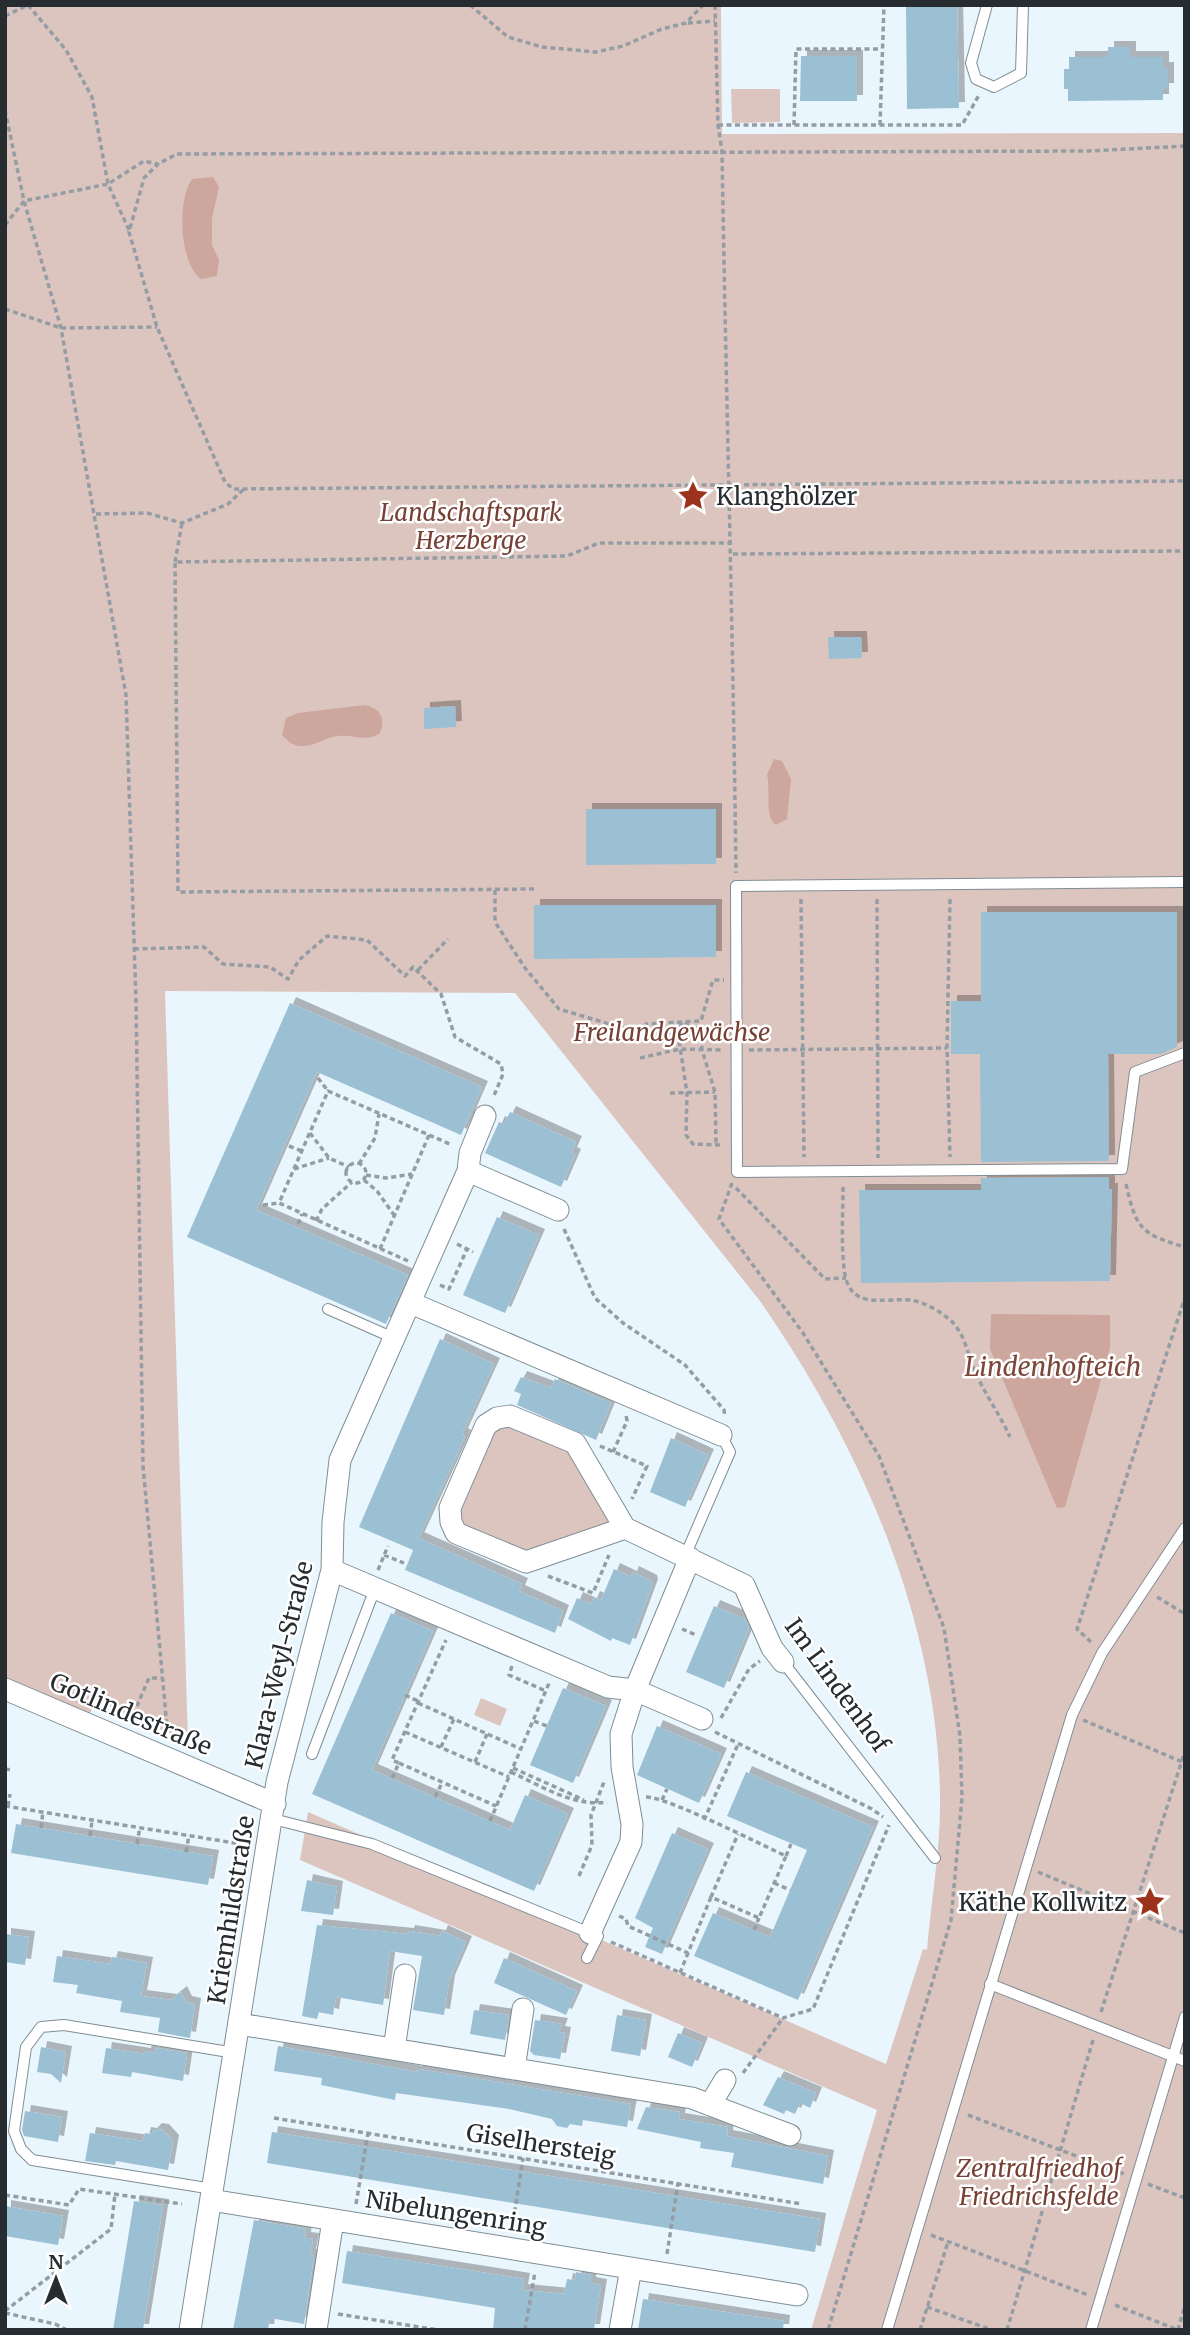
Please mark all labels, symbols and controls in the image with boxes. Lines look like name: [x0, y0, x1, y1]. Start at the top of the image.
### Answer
place icon: Klanghölzer: [676, 479, 710, 513]
place label: Klanghölzer: [716, 481, 857, 512]
park label: Landschaftspark Herzberge: [380, 497, 562, 556]
park label: Freilandgewächse: [573, 1017, 770, 1048]
water label: Lindenhofteich: [965, 1350, 1141, 1383]
street label: Klara-Weyl-Straße: [238, 1558, 320, 1772]
street label: Im Lindenhof: [778, 1612, 897, 1759]
street label: Gotlindestraße: [45, 1666, 217, 1762]
street label: Kriemhildstraße: [201, 1813, 261, 2007]
place icon: Käthe Kollwitz: [1133, 1885, 1167, 1919]
place label: Käthe Kollwitz: [958, 1887, 1127, 1918]
street label: Giselhersteig: [464, 2117, 618, 2171]
park label: Zentralfriedhof Friedrichsfelde: [956, 2153, 1124, 2212]
street label: Nibelungenring: [363, 2183, 549, 2243]
north arrow: [21, 2244, 91, 2314]
text: N: [48, 2250, 64, 2274]

